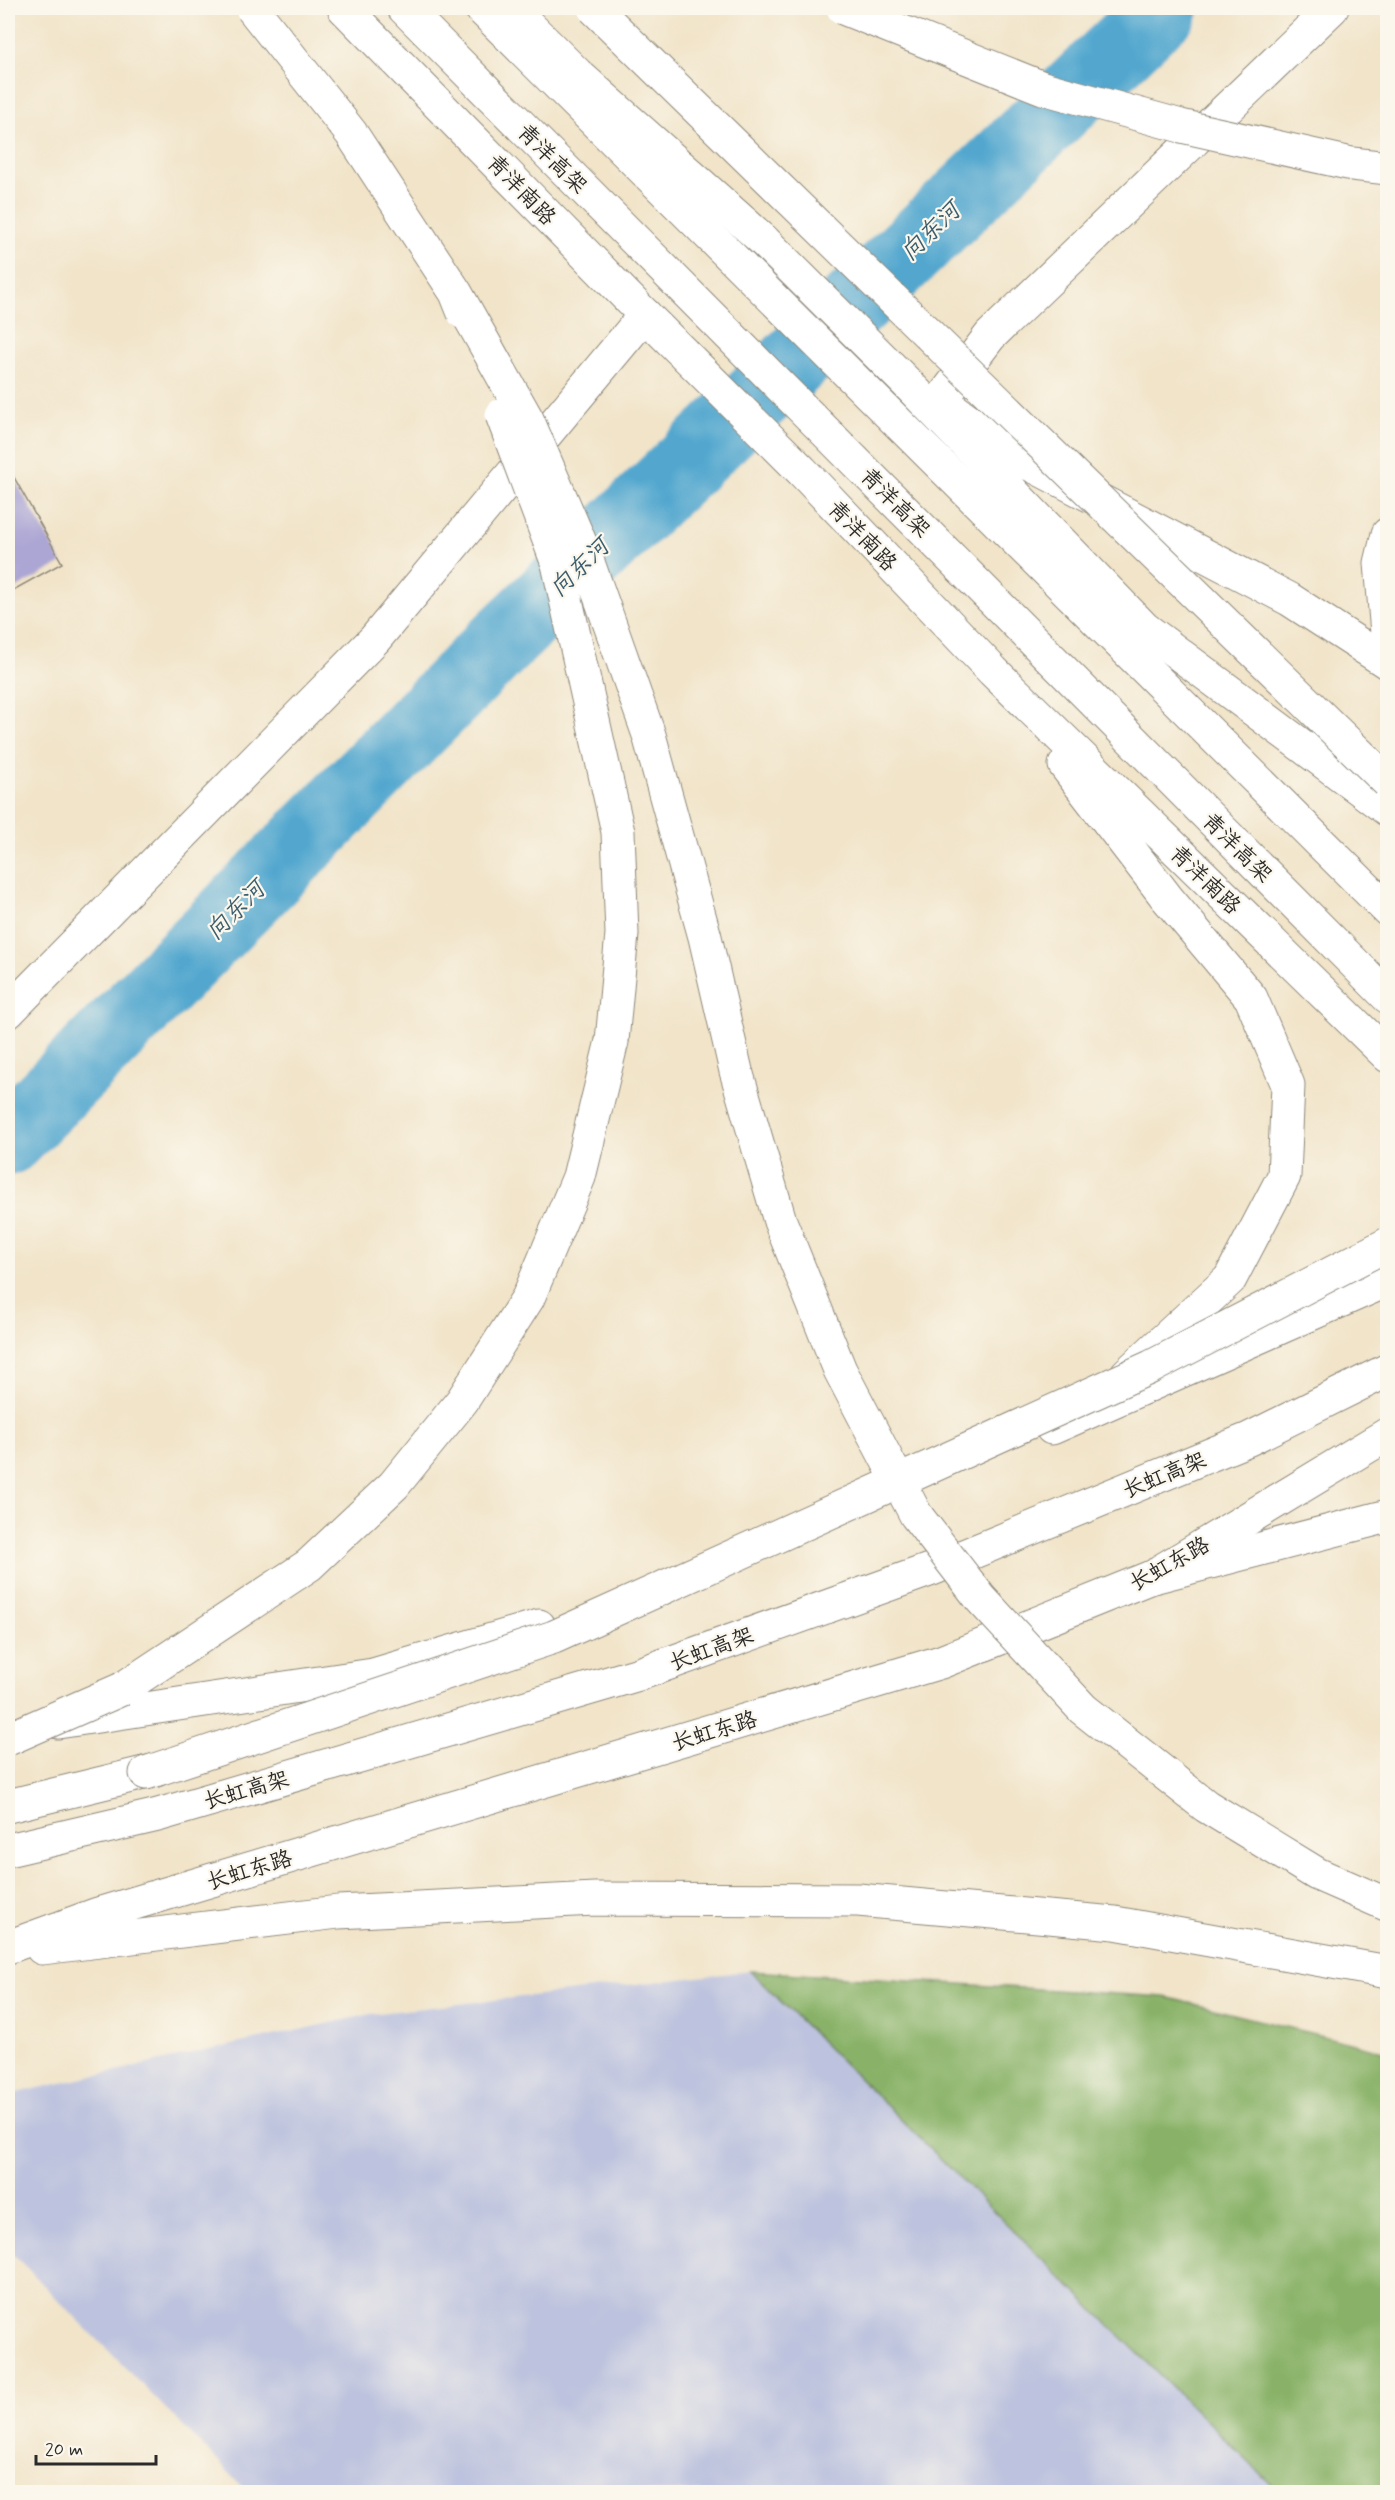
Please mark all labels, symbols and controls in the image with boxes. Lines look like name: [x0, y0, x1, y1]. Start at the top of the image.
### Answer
street label: 青洋高架: [511, 118, 593, 200]
street label: 青洋南路: [480, 149, 561, 232]
water label: 向东河: [894, 193, 971, 268]
street label: 青洋高架: [854, 462, 936, 544]
street label: 青洋南路: [821, 495, 902, 578]
water label: 向东河: [543, 529, 620, 604]
street label: 青洋高架: [1196, 807, 1278, 889]
street label: 青洋南路: [1163, 840, 1246, 921]
water label: 向东河: [200, 872, 275, 947]
street label: 长虹高架: [1119, 1446, 1211, 1505]
street label: 长虹东路: [1125, 1531, 1215, 1598]
street label: 长虹高架: [666, 1622, 758, 1678]
street label: 长虹东路: [668, 1706, 761, 1758]
street label: 长虹高架: [200, 1765, 293, 1817]
street label: 长虹东路: [203, 1845, 296, 1897]
scale bar: [36, 2428, 156, 2466]
text: 20 m: [45, 2438, 83, 2462]

